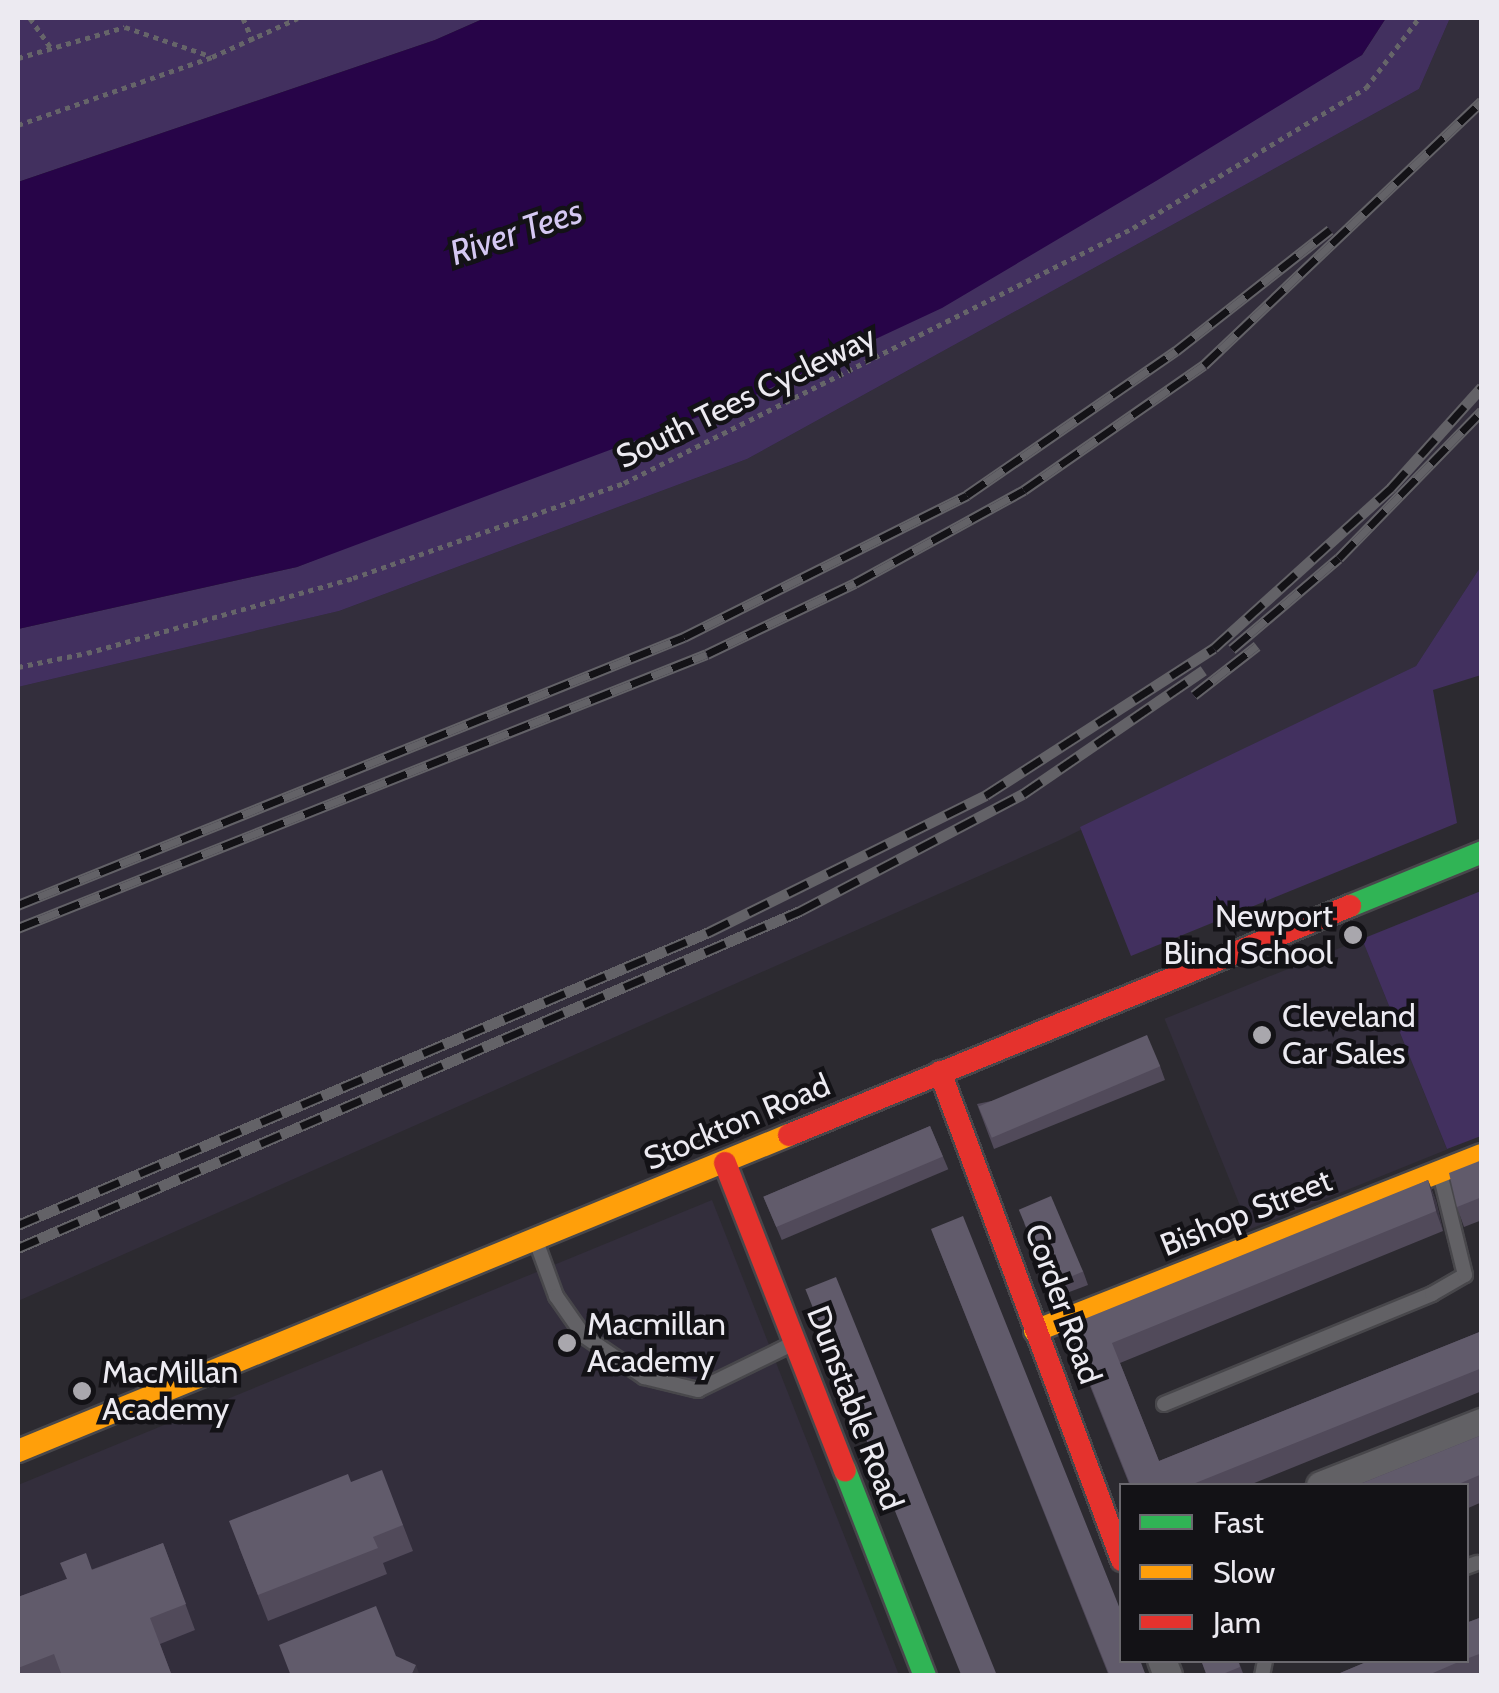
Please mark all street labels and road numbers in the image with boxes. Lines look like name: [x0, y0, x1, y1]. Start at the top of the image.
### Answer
street label: South Tees Cycleway: [610, 318, 882, 476]
street label: Stockton Road: [638, 1066, 836, 1178]
street label: Bishop Street: [1155, 1161, 1337, 1265]
street label: Corder Road: [1016, 1219, 1110, 1389]
street label: Dunstable Road: [799, 1301, 911, 1515]

